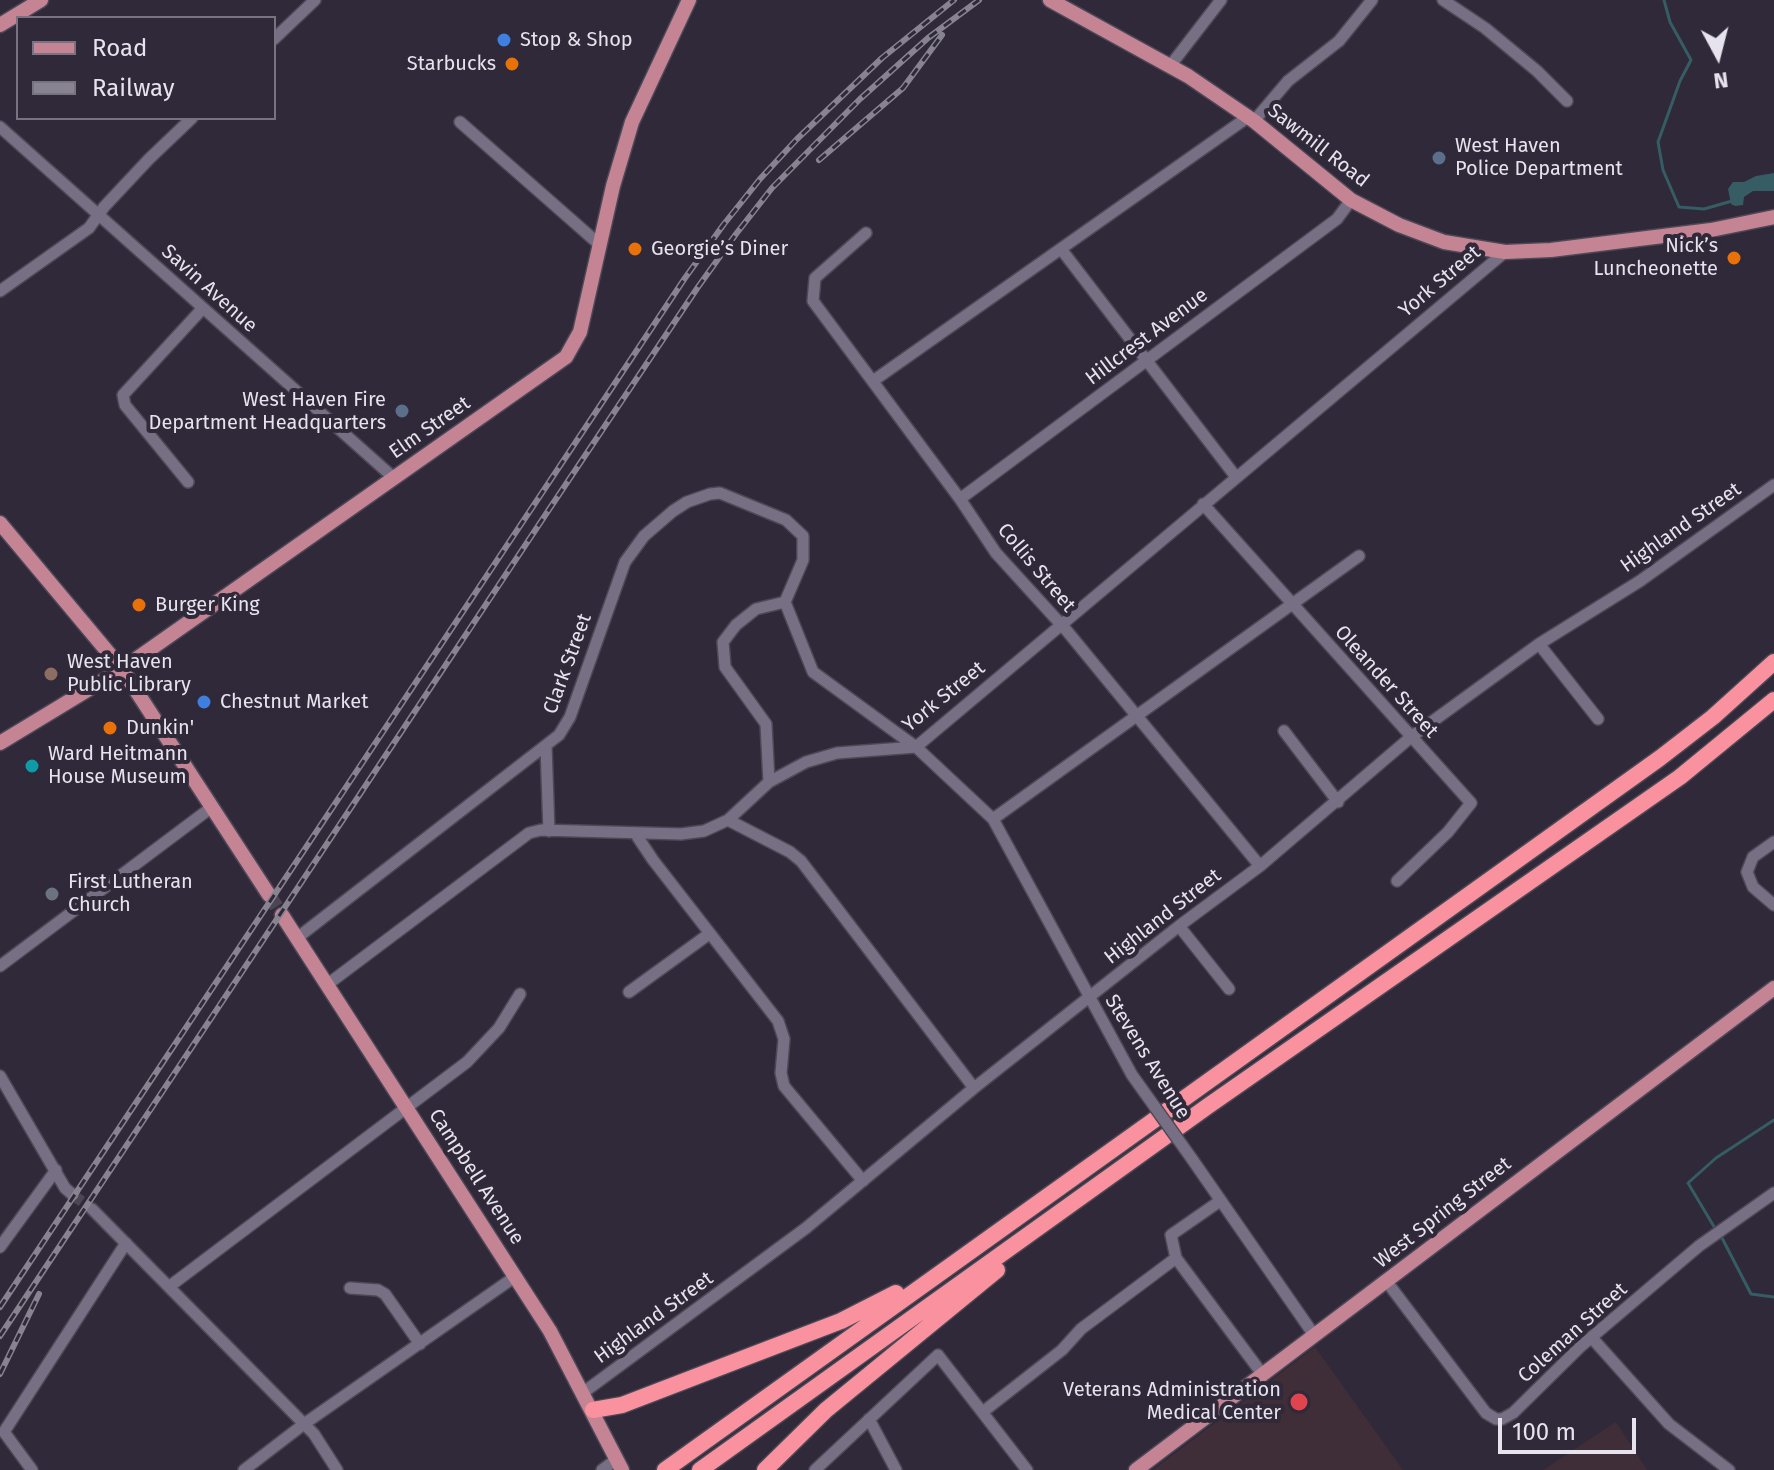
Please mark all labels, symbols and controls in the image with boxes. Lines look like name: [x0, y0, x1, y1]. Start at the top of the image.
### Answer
legend: [16, 16, 276, 120]
north arrow: [1678, 16, 1758, 96]
place label: Stop & Shop: [520, 28, 633, 52]
marker: Stop & Shop: [495, 31, 513, 49]
text: Road: [92, 34, 147, 62]
place label: Starbucks: [407, 52, 496, 76]
marker: Starbucks: [503, 55, 521, 73]
text: N: [1712, 66, 1730, 95]
text: Railway: [92, 74, 175, 102]
street label: Sawmill Road: [1263, 99, 1373, 193]
place label: West Haven Police Department: [1455, 134, 1623, 181]
marker: West Haven Police Department: [1430, 149, 1448, 167]
place label: Nick’s Luncheonette: [1593, 234, 1718, 281]
place label: Georgie’s Diner: [651, 237, 788, 261]
street label: Savin Avenue: [156, 240, 262, 338]
marker: Georgie’s Diner: [626, 240, 644, 258]
street label: York Street: [1394, 241, 1486, 323]
marker: Nick’s Luncheonette: [1725, 249, 1743, 267]
street label: Hillcrest Avenue: [1081, 283, 1213, 391]
place label: West Haven Fire Department Headquarters: [149, 388, 386, 435]
street label: Elm Street: [385, 391, 475, 465]
marker: West Haven Fire Department Headquarters: [393, 402, 411, 420]
street label: Highland Street: [1616, 478, 1746, 578]
street label: Collis Street: [992, 519, 1080, 617]
place label: Burger King: [155, 593, 260, 617]
marker: Burger King: [130, 596, 148, 614]
street label: Clark Street: [539, 610, 597, 718]
street label: Oleander Street: [1329, 621, 1443, 743]
place label: West Haven Public Library: [67, 650, 191, 697]
street label: York Street: [898, 657, 990, 737]
marker: West Haven Public Library: [42, 665, 60, 683]
place label: Chestnut Market: [220, 690, 368, 714]
marker: Chestnut Market: [195, 693, 213, 711]
place label: Dunkin': [126, 716, 194, 740]
marker: Dunkin': [101, 719, 119, 737]
place label: Ward Heitmann House Museum: [48, 742, 188, 789]
marker: Ward Heitmann House Museum: [23, 757, 41, 775]
street label: Highland Street: [1100, 864, 1226, 970]
place label: First Lutheran Church: [68, 870, 193, 917]
marker: First Lutheran Church: [43, 885, 61, 903]
street label: Stevens Avenue: [1099, 990, 1195, 1124]
street label: Campbell Avenue: [423, 1105, 529, 1249]
street label: West Spring Street: [1370, 1152, 1516, 1274]
street label: Highland Street: [590, 1267, 718, 1369]
street label: Coleman Street: [1514, 1278, 1632, 1388]
place label: Veterans Administration Medical Center: [1063, 1378, 1281, 1425]
marker: Veterans Administration Medical Center: [1288, 1391, 1310, 1413]
scale bar: [1502, 1402, 1640, 1452]
text: 100 m: [1512, 1418, 1576, 1446]

